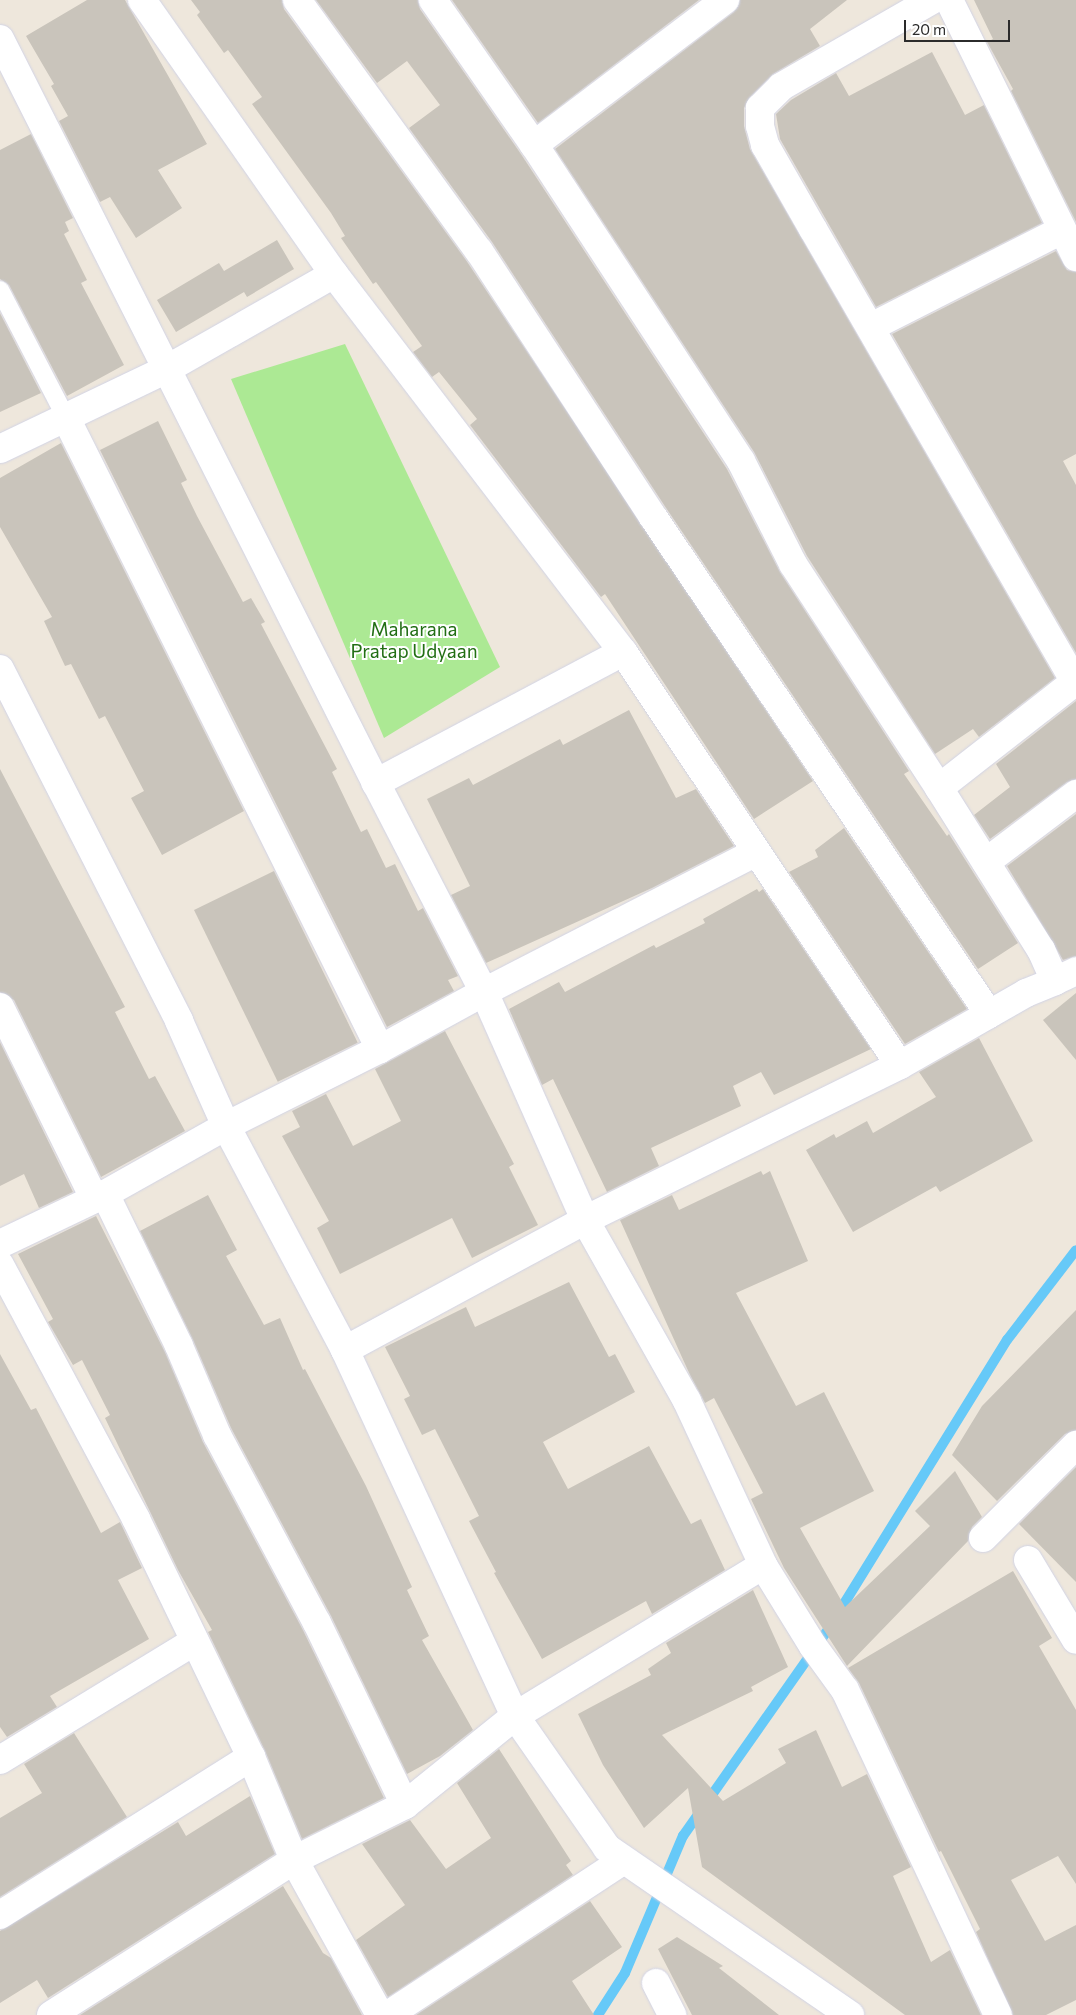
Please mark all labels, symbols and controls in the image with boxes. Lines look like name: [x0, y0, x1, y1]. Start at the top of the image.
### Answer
scale bar: [906, 10, 1012, 42]
text: 20 m: [912, 20, 946, 38]
park label: Maharana Pratap Udyaan: [350, 618, 478, 662]

